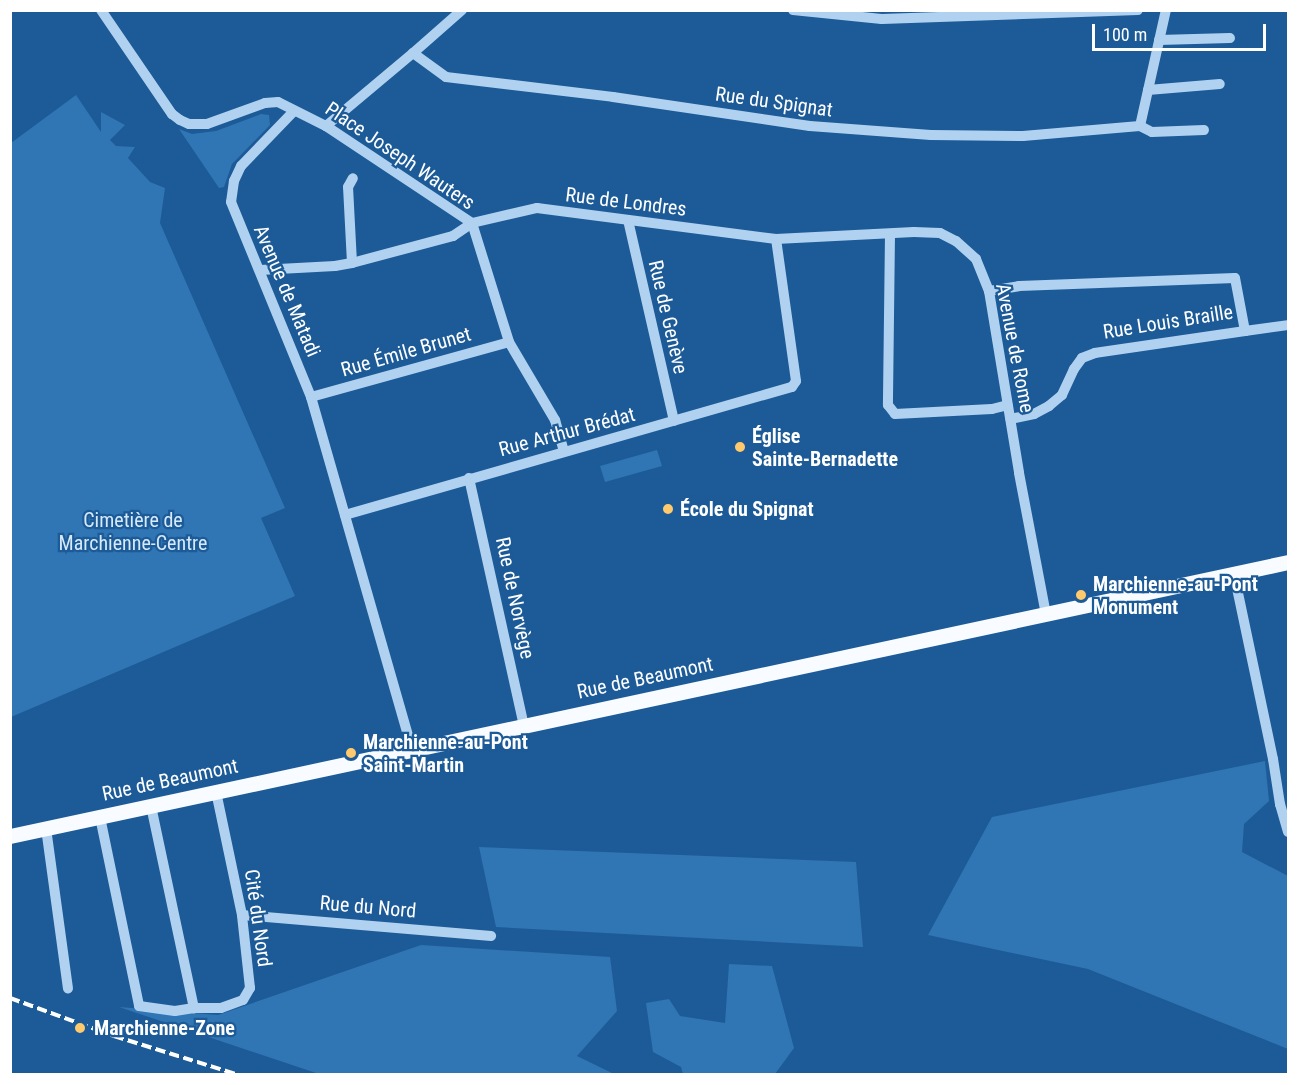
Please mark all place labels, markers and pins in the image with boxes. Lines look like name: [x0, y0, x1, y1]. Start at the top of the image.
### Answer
place label: Église Sainte-Bernadette: [752, 424, 898, 471]
marker: Église Sainte-Bernadette: [733, 440, 747, 454]
place label: École du Spignat: [680, 497, 814, 521]
marker: École du Spignat: [661, 502, 675, 516]
place label: Marchienne-au-Pont Monument: [1093, 572, 1258, 619]
marker: Marchienne-au-Pont Monument: [1074, 588, 1088, 602]
place label: Marchienne-au-Pont Saint-Martin: [363, 730, 528, 777]
marker: Marchienne-au-Pont Saint-Martin: [344, 746, 358, 760]
place label: Marchienne-Zone: [94, 1016, 235, 1040]
marker: Marchienne-Zone: [71, 1019, 89, 1037]

